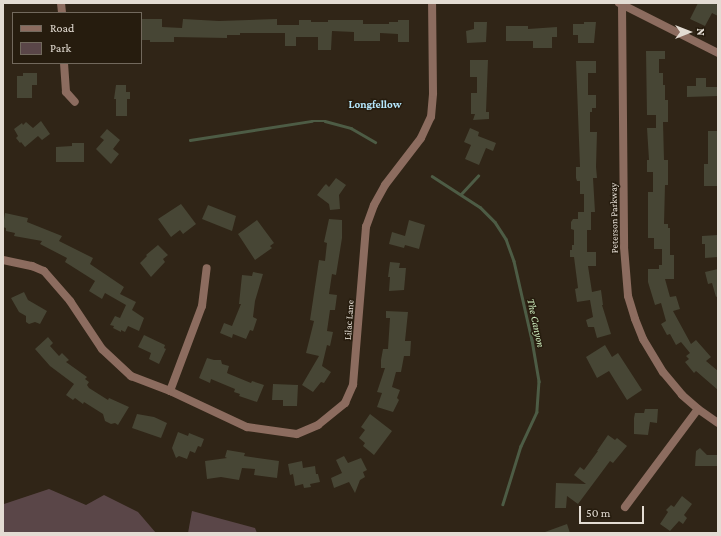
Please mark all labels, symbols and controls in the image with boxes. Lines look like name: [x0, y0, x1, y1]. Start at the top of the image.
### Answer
legend: [12, 12, 142, 64]
north arrow: [669, 12, 709, 52]
text: Road: [50, 21, 74, 35]
text: N: [695, 28, 707, 36]
text: Park: [50, 41, 71, 55]
district label: Longfellow: [349, 97, 401, 111]
street label: Peterson Parkway: [607, 183, 621, 253]
water label: The Canyon: [524, 297, 548, 349]
street label: Lilac Lane: [342, 299, 356, 341]
scale bar: [581, 498, 646, 524]
text: 50 m: [586, 506, 610, 520]

